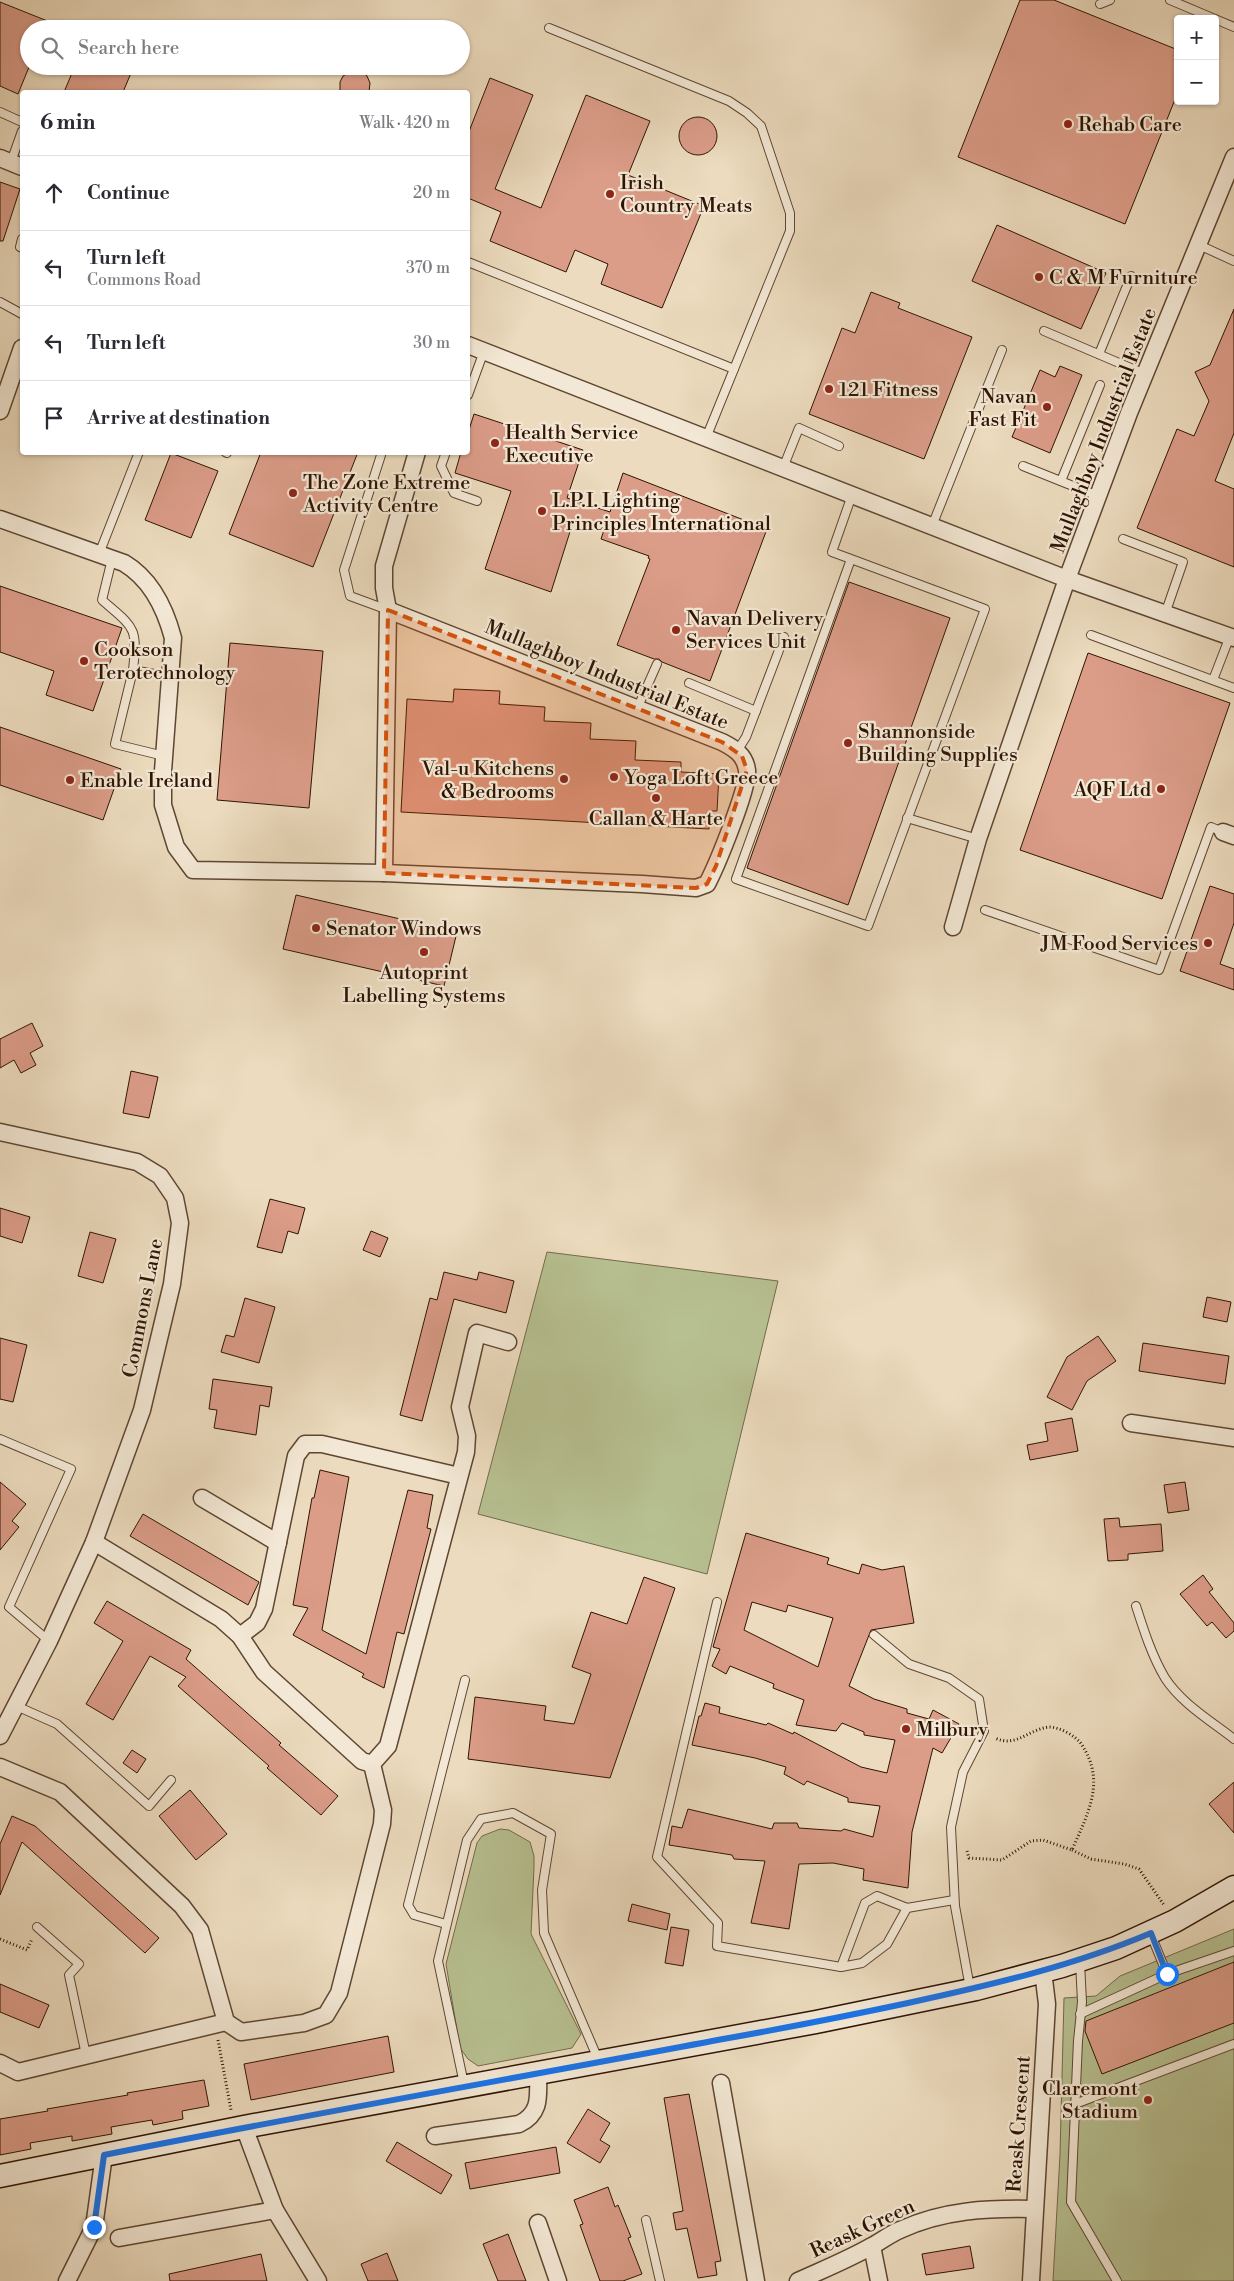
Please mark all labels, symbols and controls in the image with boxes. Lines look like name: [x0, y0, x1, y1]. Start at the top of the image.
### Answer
map controls: [1174, 15, 1219, 105]
button: +: [1174, 15, 1219, 60]
search box: [20, 20, 470, 75]
icon: search: [38, 34, 66, 62]
text: Search here: [78, 36, 179, 60]
button: −: [1174, 60, 1219, 105]
text: 6 min: [40, 110, 95, 136]
text: Walk · 420 m: [360, 113, 450, 133]
place label: Rehab Care: [1078, 113, 1182, 138]
marker: Rehab Care: [1062, 118, 1074, 130]
place label: Irish Country Meats: [620, 171, 752, 219]
icon: ahead: [40, 179, 68, 207]
text: Continue: [87, 181, 170, 205]
text: 20 m: [413, 183, 450, 203]
marker: Irish Country Meats: [604, 188, 616, 200]
text: Turn left: [87, 246, 166, 270]
icon: left: [40, 254, 68, 282]
text: 370 m: [406, 258, 450, 278]
place label: C & M Furniture: [1049, 266, 1197, 291]
text: Commons Road: [87, 270, 201, 290]
marker: C & M Furniture: [1033, 271, 1045, 283]
street label: Mullaghboy Industrial Estate: [1046, 304, 1163, 557]
icon: left: [40, 329, 68, 357]
text: Turn left: [87, 331, 166, 355]
text: 30 m: [413, 333, 450, 353]
place label: 121 Fitness: [839, 378, 938, 403]
marker: 121 Fitness: [823, 383, 835, 395]
place label: Navan Fast Fit: [969, 385, 1037, 433]
marker: Navan Fast Fit: [1041, 401, 1053, 413]
icon: arrive: [40, 404, 68, 432]
text: Arrive at destination: [87, 406, 270, 430]
place label: Health Service Executive: [505, 421, 638, 469]
marker: Health Service Executive: [489, 437, 501, 449]
place label: The Zone Extreme Activity Centre: [302, 471, 470, 519]
marker: The Zone Extreme Activity Centre: [287, 487, 299, 499]
place label: L.P.I. Lighting Principles International: [552, 489, 771, 537]
marker: L.P.I. Lighting Principles International: [536, 505, 548, 517]
place label: Navan Delivery Services Unit: [686, 607, 824, 655]
street label: Mullaghboy Industrial Estate: [481, 615, 732, 736]
marker: Navan Delivery Services Unit: [670, 624, 682, 636]
place label: Cookson Terotechnology: [94, 638, 235, 686]
marker: Cookson Terotechnology: [78, 655, 90, 667]
place label: Shannonside Building Supplies: [857, 720, 1018, 768]
marker: Shannonside Building Supplies: [842, 737, 854, 749]
place label: Val-u Kitchens & Bedrooms: [421, 757, 554, 805]
place label: Yoga Loft Greece: [623, 766, 778, 791]
place label: Enable Ireland: [80, 769, 214, 794]
marker: Yoga Loft Greece: [608, 771, 620, 783]
marker: Val-u Kitchens & Bedrooms: [558, 773, 570, 785]
marker: Enable Ireland: [64, 774, 76, 786]
place label: AQF Ltd: [1073, 778, 1152, 803]
marker: AQF Ltd: [1155, 783, 1167, 795]
marker: Callan & Harte: [650, 792, 662, 804]
place label: Callan & Harte: [589, 807, 723, 832]
place label: Senator Windows: [326, 917, 481, 942]
marker: Senator Windows: [310, 922, 322, 934]
place label: JM Food Services: [1040, 932, 1198, 957]
marker: JM Food Services: [1202, 937, 1214, 949]
marker: Autoprint Labelling Systems: [418, 946, 430, 958]
place label: Autoprint Labelling Systems: [343, 961, 505, 1009]
street label: Commons Lane: [118, 1236, 169, 1380]
place label: Milbury: [916, 1718, 988, 1743]
marker: Milbury: [900, 1723, 912, 1735]
route start: [1156, 1963, 1179, 1986]
street label: Reask Crescent: [1002, 2055, 1037, 2194]
place label: Claremont Stadium: [1042, 2077, 1138, 2125]
marker: Claremont Stadium: [1142, 2094, 1154, 2106]
street label: Reask Green: [806, 2194, 919, 2264]
route end: [83, 2216, 106, 2239]

